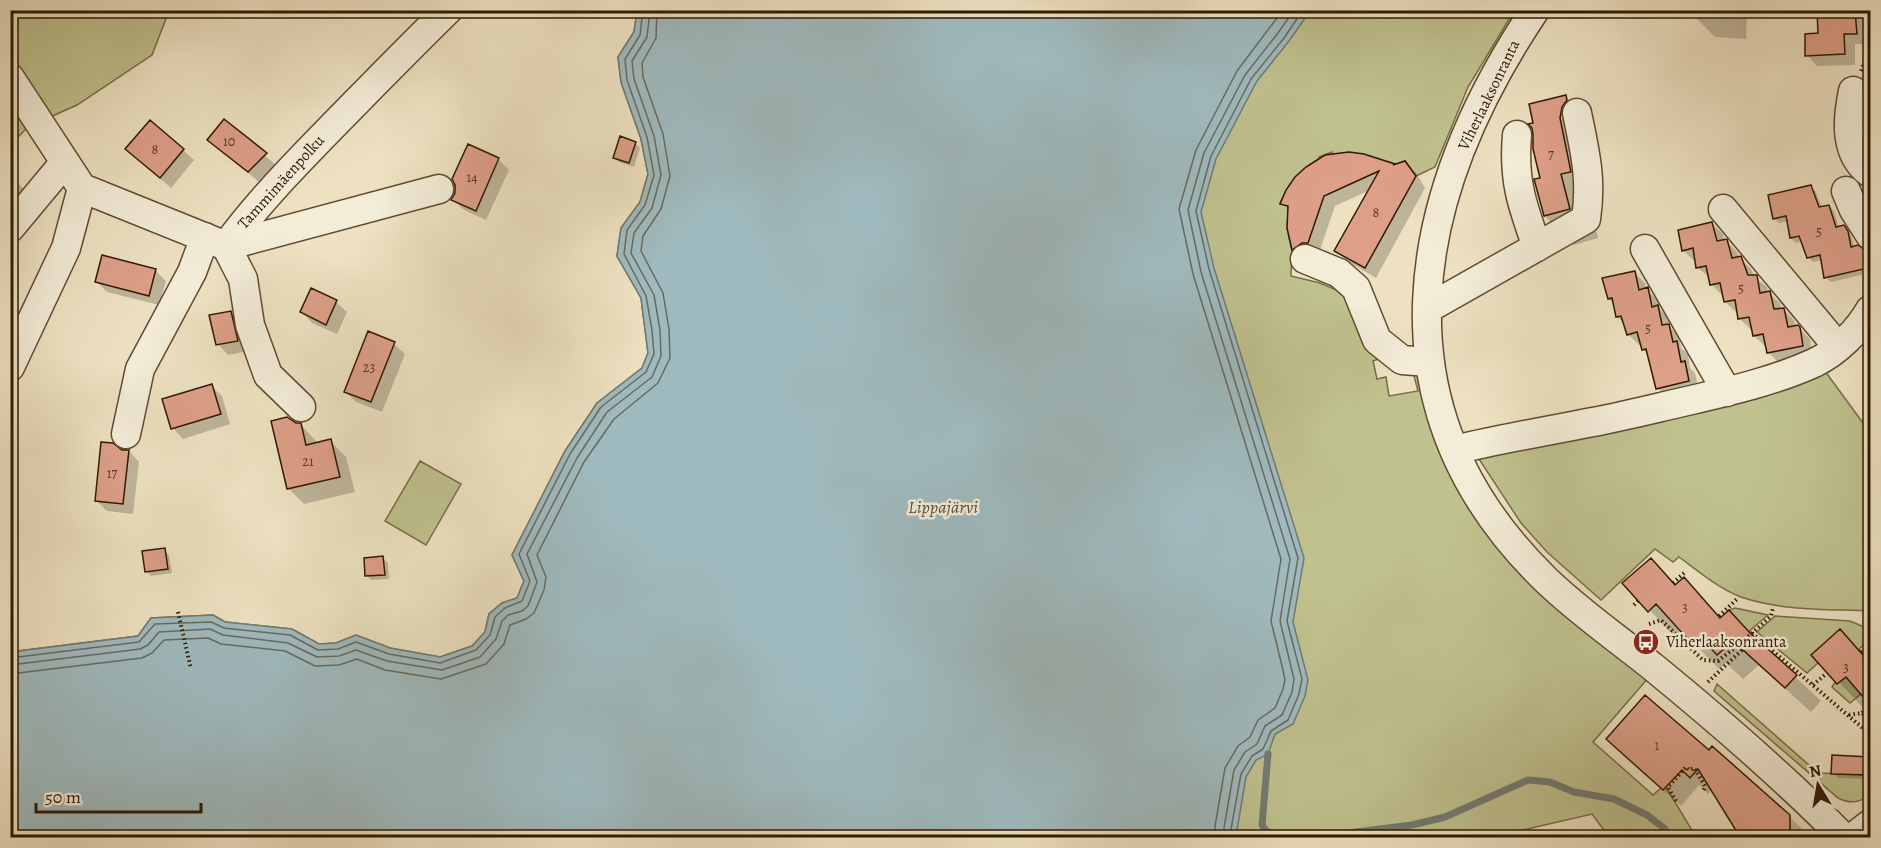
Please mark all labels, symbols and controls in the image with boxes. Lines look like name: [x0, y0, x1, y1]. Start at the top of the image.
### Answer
street label: Viherlaaksonranta: [1452, 36, 1525, 155]
street label: Tammimäenpolku: [233, 130, 330, 234]
house number: 10: [223, 132, 235, 151]
house number: 8: [152, 140, 159, 159]
house number: 7: [1548, 145, 1554, 164]
house number: 14: [466, 168, 478, 187]
house number: 8: [1373, 203, 1380, 222]
house number: 5: [1816, 222, 1822, 241]
house number: 5: [1738, 279, 1744, 298]
house number: 5: [1645, 319, 1651, 338]
house number: 23: [363, 358, 375, 377]
house number: 21: [302, 452, 314, 471]
house number: 17: [107, 464, 117, 483]
water label: Lippajärvi: [908, 495, 978, 519]
house number: 3: [1682, 598, 1688, 617]
bus stop icon: Viherlaaksonranta: [1631, 627, 1661, 657]
place label: Viherlaaksonranta: [1665, 631, 1787, 653]
house number: 3: [1843, 658, 1849, 677]
house number: 1: [1655, 736, 1660, 755]
north arrow: [1788, 755, 1848, 815]
text: N: [1808, 759, 1823, 783]
scale bar: [36, 776, 201, 814]
text: 50 m: [45, 785, 81, 809]

